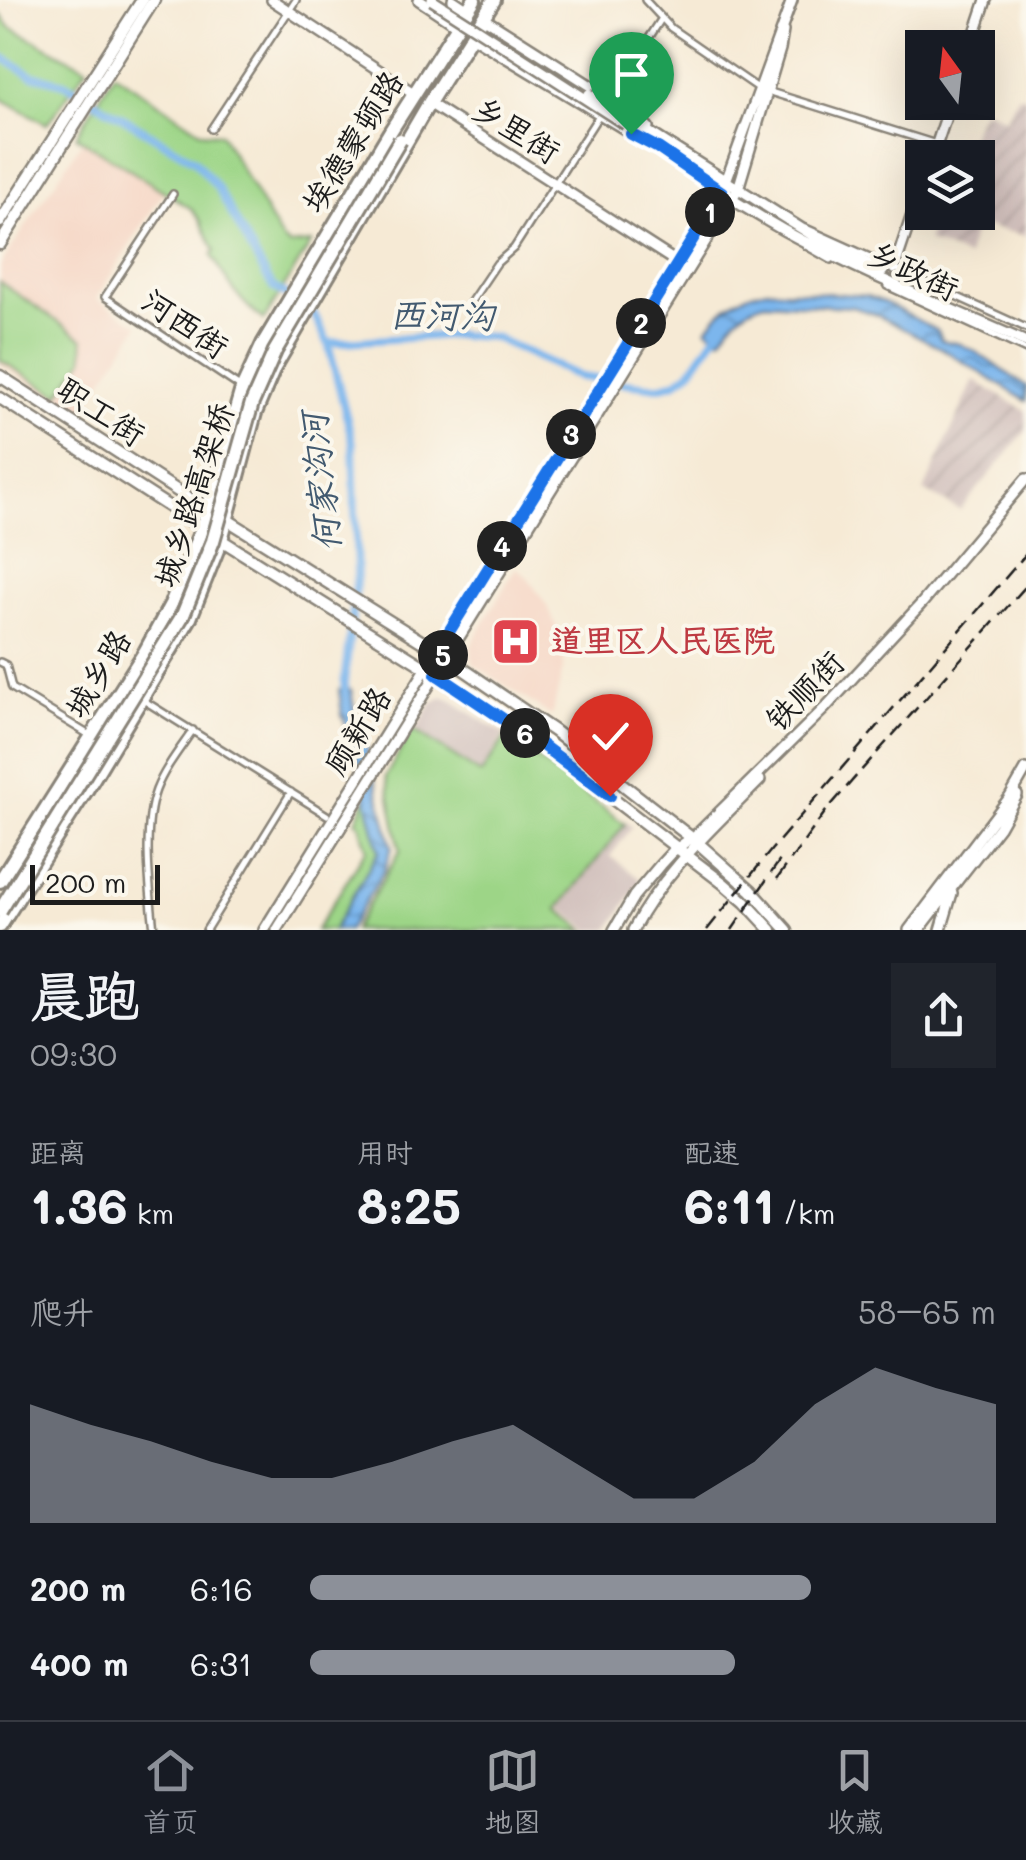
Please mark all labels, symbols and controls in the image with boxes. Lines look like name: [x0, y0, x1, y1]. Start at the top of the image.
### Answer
north arrow: [905, 30, 995, 120]
map controls: [905, 30, 995, 230]
pin: [589, 32, 674, 135]
icon: arrive: [604, 47, 659, 102]
street label: 埃德蒙顿路: [291, 62, 412, 220]
street label: 乡里街: [465, 85, 569, 172]
button: layers: [905, 140, 995, 230]
pin: 1: [685, 187, 735, 237]
text: 1: [704, 194, 716, 230]
street label: 乡政街: [861, 230, 966, 309]
street label: 河西街: [135, 278, 238, 367]
water label: 西河沟: [389, 290, 498, 338]
pin: 2: [616, 298, 666, 348]
text: 2: [633, 305, 649, 341]
street label: 职工街: [50, 367, 154, 454]
street label: 城乡路高架桥: [142, 397, 242, 592]
water label: 何家沟河: [288, 405, 349, 554]
pin: 3: [546, 409, 596, 459]
text: 3: [563, 416, 579, 452]
pin: 4: [477, 521, 527, 571]
text: 4: [493, 528, 511, 564]
hospital icon: 道里区人民医院: [490, 615, 542, 667]
place label: 道里区人民医院: [551, 618, 775, 660]
street label: 城乡路: [54, 621, 139, 725]
pin: 5: [418, 630, 468, 680]
text: 5: [435, 637, 451, 673]
street label: 铁顺街: [755, 640, 852, 739]
street label: 顾新路: [314, 678, 399, 782]
pin: [568, 694, 653, 797]
pin: 6: [500, 708, 550, 758]
icon: check: [583, 709, 638, 764]
text: 6: [517, 715, 533, 751]
scale bar: [30, 860, 160, 904]
text: 200 m: [45, 864, 126, 900]
text: 晨跑: [30, 958, 140, 1030]
button: share: [891, 963, 996, 1068]
text: 09:30: [30, 1032, 117, 1074]
text: 距离: [30, 1134, 86, 1170]
text: 用时: [357, 1134, 413, 1170]
text: 配速: [684, 1134, 740, 1170]
text: 1.36: [30, 1171, 128, 1237]
text: 8:25: [357, 1171, 461, 1237]
text: 6:11: [684, 1171, 774, 1237]
text: km: [128, 1195, 174, 1231]
text: /km: [774, 1195, 835, 1231]
text: 爬升: [30, 1290, 94, 1332]
text: 58–65 m: [858, 1290, 996, 1332]
text: 200 m: [30, 1567, 126, 1609]
text: 6:16: [190, 1567, 253, 1609]
text: 400 m: [30, 1642, 128, 1684]
text: 6:31: [190, 1642, 252, 1684]
tab: 首页: [143, 1743, 199, 1840]
tab: 地图: [485, 1743, 541, 1840]
tab: 收藏: [827, 1743, 883, 1840]

